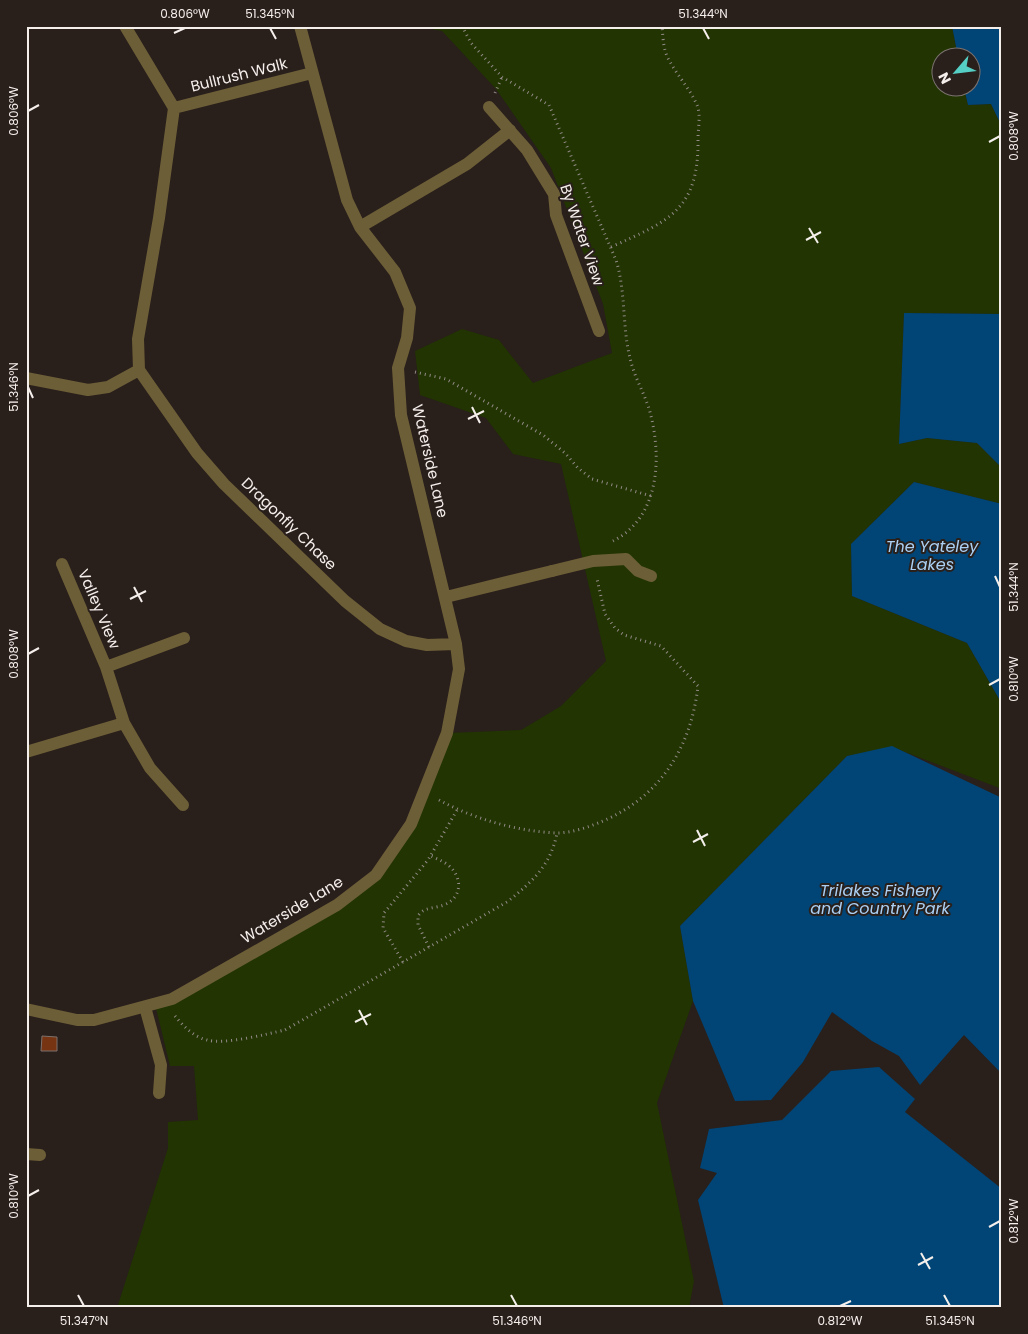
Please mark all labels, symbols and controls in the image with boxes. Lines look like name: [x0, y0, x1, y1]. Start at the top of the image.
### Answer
text: 0.806°W: [160, 5, 210, 22]
text: 51.345°N: [245, 5, 295, 22]
text: 51.344°N: [678, 5, 728, 22]
north arrow: [930, 48, 980, 98]
street label: Bullrush Walk: [188, 52, 290, 97]
text: N: [933, 69, 956, 87]
text: 0.806°W: [5, 86, 22, 136]
text: 0.808°W: [1005, 111, 1022, 161]
street label: By Water View: [555, 181, 610, 289]
text: 51.346°N: [5, 362, 22, 412]
street label: Waterside Lane: [407, 402, 454, 520]
street label: Dragonfly Chase: [237, 473, 342, 575]
water label: The Yateley Lakes: [886, 535, 979, 576]
text: 51.344°N: [1005, 562, 1022, 612]
street label: Valley View: [73, 566, 126, 653]
text: 0.808°W: [5, 629, 22, 679]
text: 0.810°W: [1005, 656, 1022, 702]
street label: Waterside Lane: [237, 871, 347, 948]
water label: Trilakes Fishery and Country Park: [810, 879, 951, 920]
text: 0.810°W: [5, 1173, 22, 1219]
text: 0.812°W: [1005, 1198, 1022, 1244]
text: 51.347°N: [60, 1312, 108, 1329]
text: 51.346°N: [492, 1312, 542, 1329]
text: 0.812°W: [817, 1312, 863, 1329]
text: 51.345°N: [925, 1312, 975, 1329]

